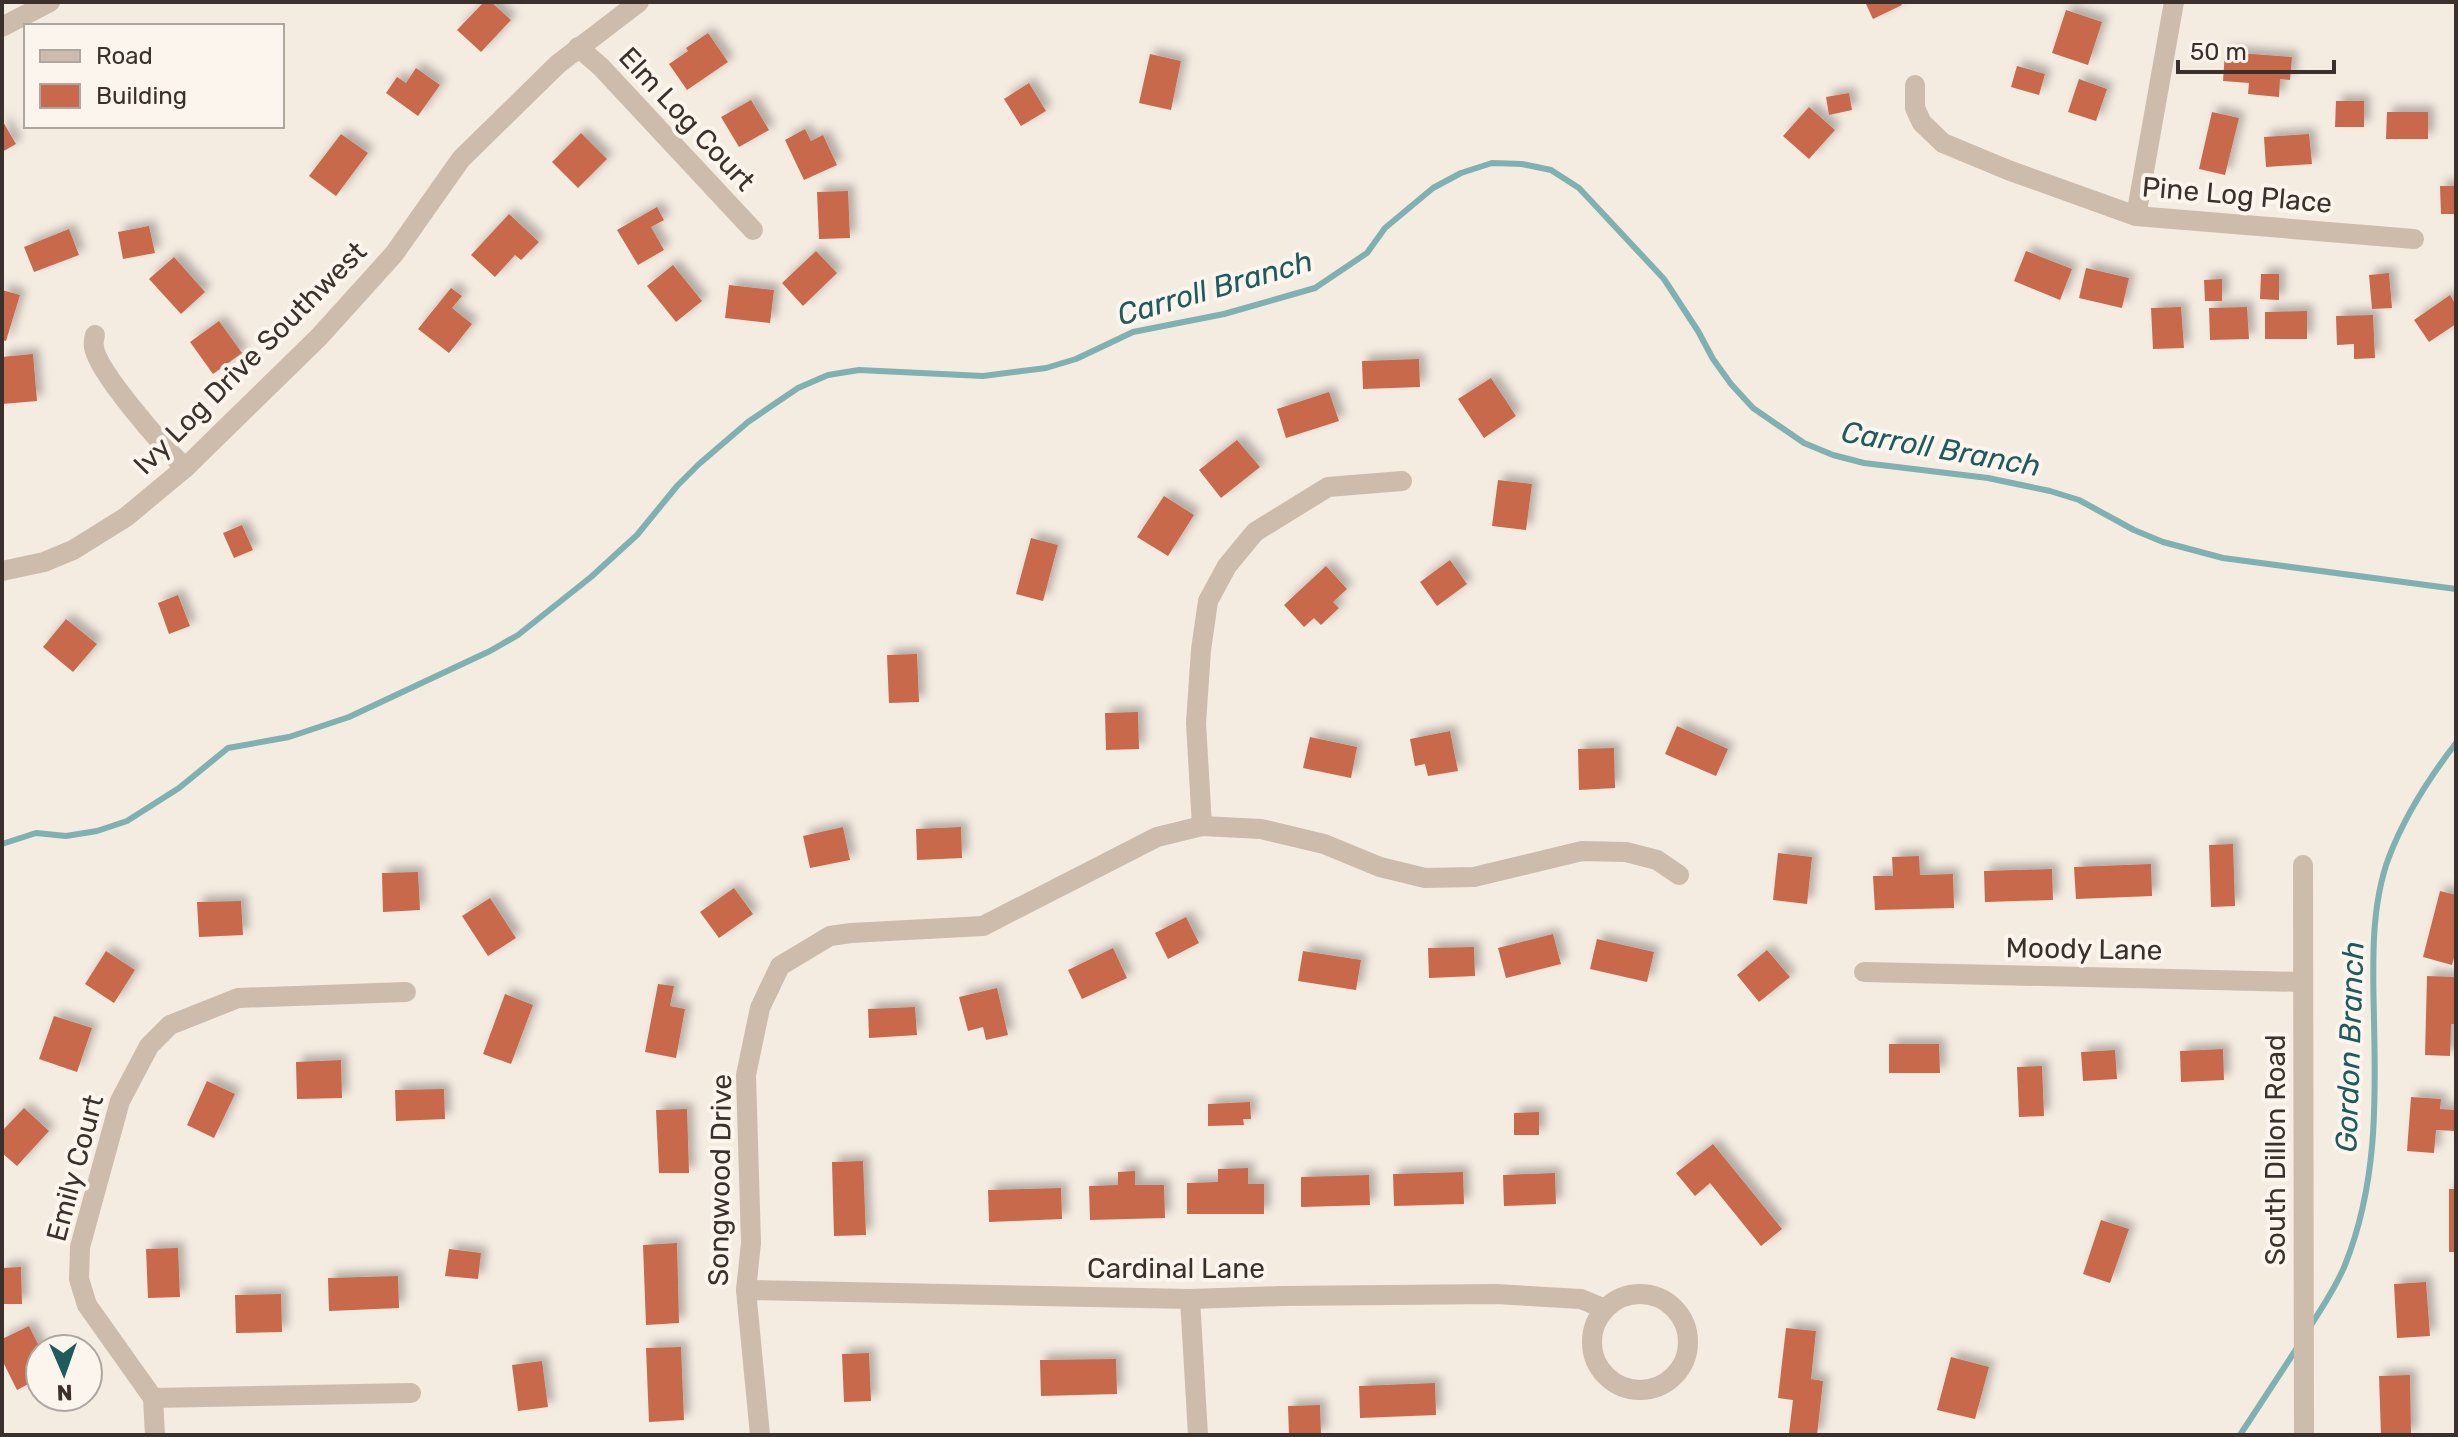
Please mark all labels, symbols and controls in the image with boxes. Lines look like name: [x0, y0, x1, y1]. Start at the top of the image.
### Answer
legend: [24, 24, 284, 128]
scale bar: [2178, 24, 2334, 74]
text: 50 m: [2190, 38, 2247, 66]
street label: Elm Log Court: [612, 41, 762, 198]
text: Road: [96, 42, 153, 70]
text: Building: [96, 82, 187, 110]
street label: Pine Log Place: [2141, 170, 2333, 220]
street label: Ivy Log Drive Southwest: [127, 235, 373, 481]
water label: Carroll Branch: [1113, 243, 1317, 333]
water label: Carroll Branch: [1839, 414, 2043, 484]
street label: Moody Lane: [2005, 931, 2163, 967]
water label: Gordon Branch: [2328, 941, 2372, 1153]
street label: South Dillon Road: [2259, 1034, 2292, 1266]
street label: Songwood Drive: [702, 1074, 738, 1286]
street label: Emily Court: [40, 1091, 110, 1245]
street label: Cardinal Lane: [1087, 1252, 1265, 1285]
north arrow: [24, 1333, 104, 1413]
text: N: [56, 1379, 73, 1406]

